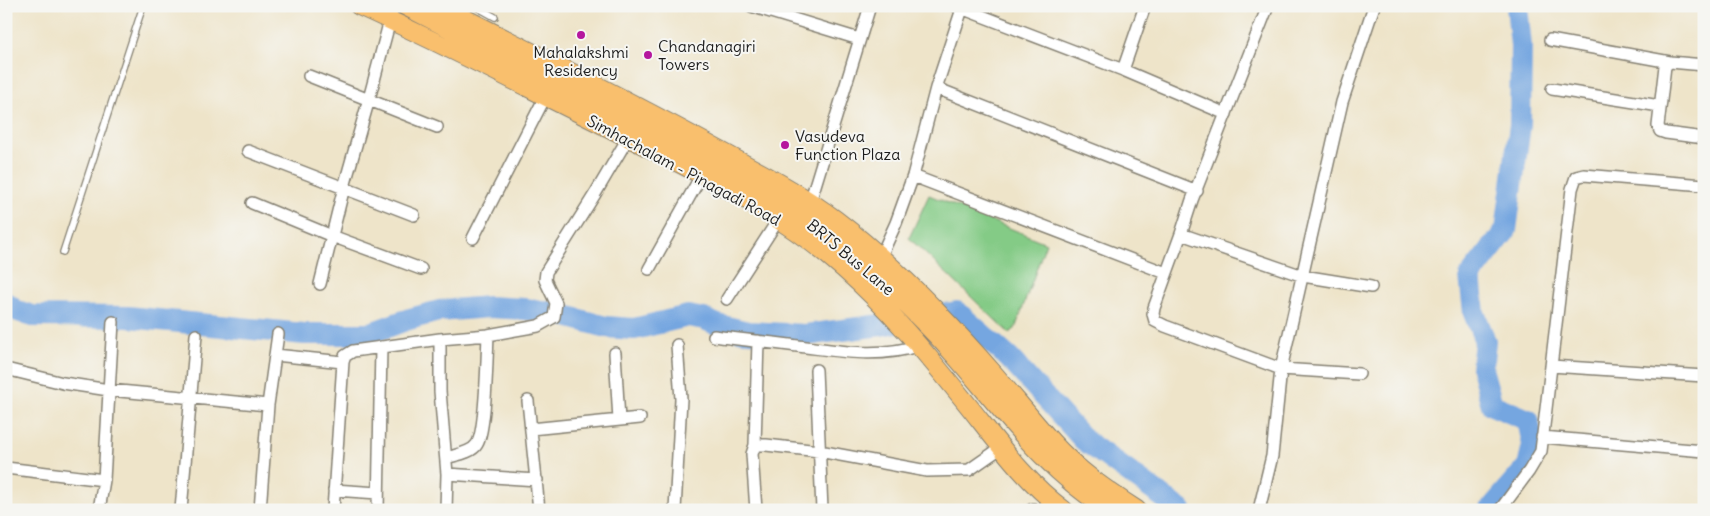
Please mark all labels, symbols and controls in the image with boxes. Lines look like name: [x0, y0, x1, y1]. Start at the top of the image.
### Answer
marker: Mahalakshmi Residency: [575, 29, 587, 41]
place label: Chandanagiri Towers: [658, 36, 756, 74]
place label: Mahalakshmi Residency: [533, 42, 629, 80]
marker: Chandanagiri Towers: [642, 49, 654, 61]
street label: Simhachalam - Pinagadi Road: [584, 110, 784, 230]
place label: Vasudeva Function Plaza: [795, 126, 900, 164]
marker: Vasudeva Function Plaza: [779, 139, 791, 151]
street label: BRTS Bus Lane: [803, 215, 899, 299]

